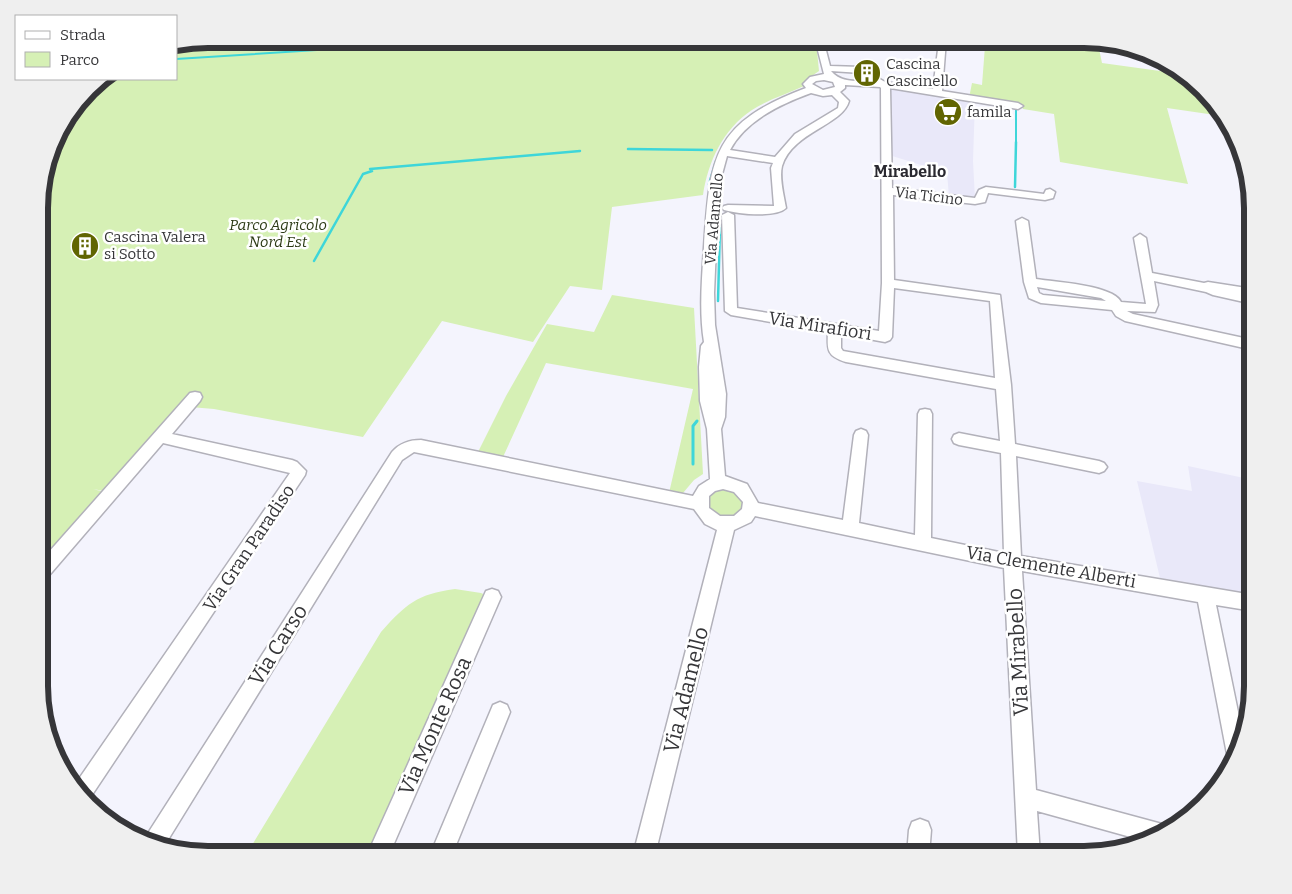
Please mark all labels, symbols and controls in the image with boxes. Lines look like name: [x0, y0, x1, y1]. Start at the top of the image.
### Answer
legend: [15, 15, 178, 80]
text: Strada: [60, 26, 106, 44]
text: Parco: [60, 51, 99, 69]
place label: Cascina Cascinello: [886, 55, 958, 90]
building icon: Cascina Cascinello: [852, 58, 882, 88]
supermarket icon: famila: [933, 97, 963, 127]
place label: famila: [967, 103, 1011, 121]
district label: Mirabello: [874, 162, 946, 181]
street label: Via Adamello: [701, 172, 727, 266]
street label: Via Ticino: [894, 183, 964, 209]
park label: Parco Agricolo Nord Est: [229, 216, 327, 251]
place label: Cascina Valera si Sotto: [104, 228, 206, 263]
building icon: Cascina Valera si Sotto: [70, 231, 100, 261]
street label: Via Mirafiori: [767, 307, 873, 345]
street label: Via Gran Paradiso: [198, 480, 300, 616]
street label: Via Clemente Alberti: [964, 541, 1138, 593]
street label: Via Mirabello: [1002, 587, 1034, 717]
street label: Via Carso: [243, 600, 313, 690]
street label: Via Adamello: [658, 624, 714, 756]
street label: Via Monte Rosa: [393, 652, 477, 799]

